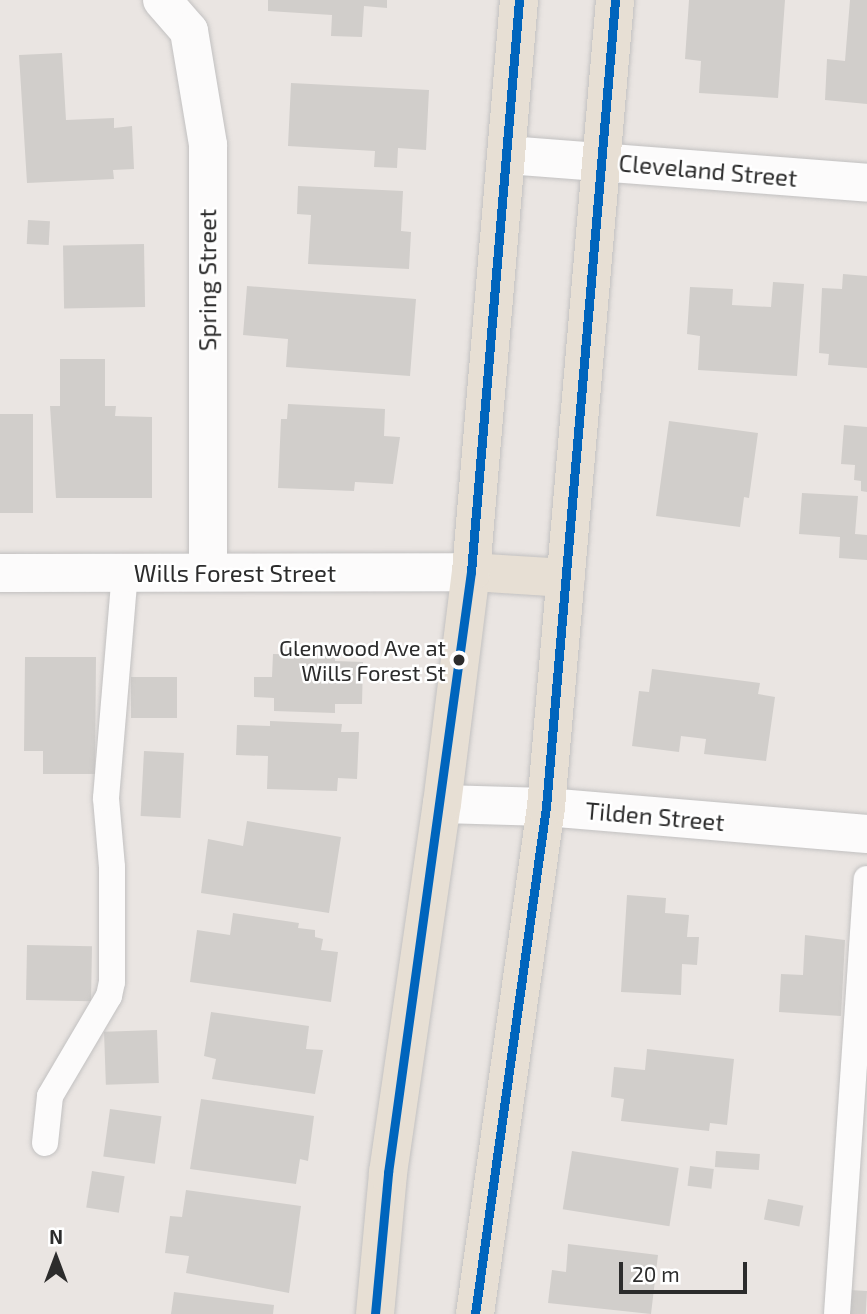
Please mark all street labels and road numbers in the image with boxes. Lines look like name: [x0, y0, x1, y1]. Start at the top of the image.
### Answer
street label: Cleveland Street: [618, 148, 798, 192]
street label: Spring Street: [193, 209, 221, 351]
street label: Wills Forest Street: [134, 559, 336, 587]
street label: Tilden Street: [584, 796, 726, 836]

